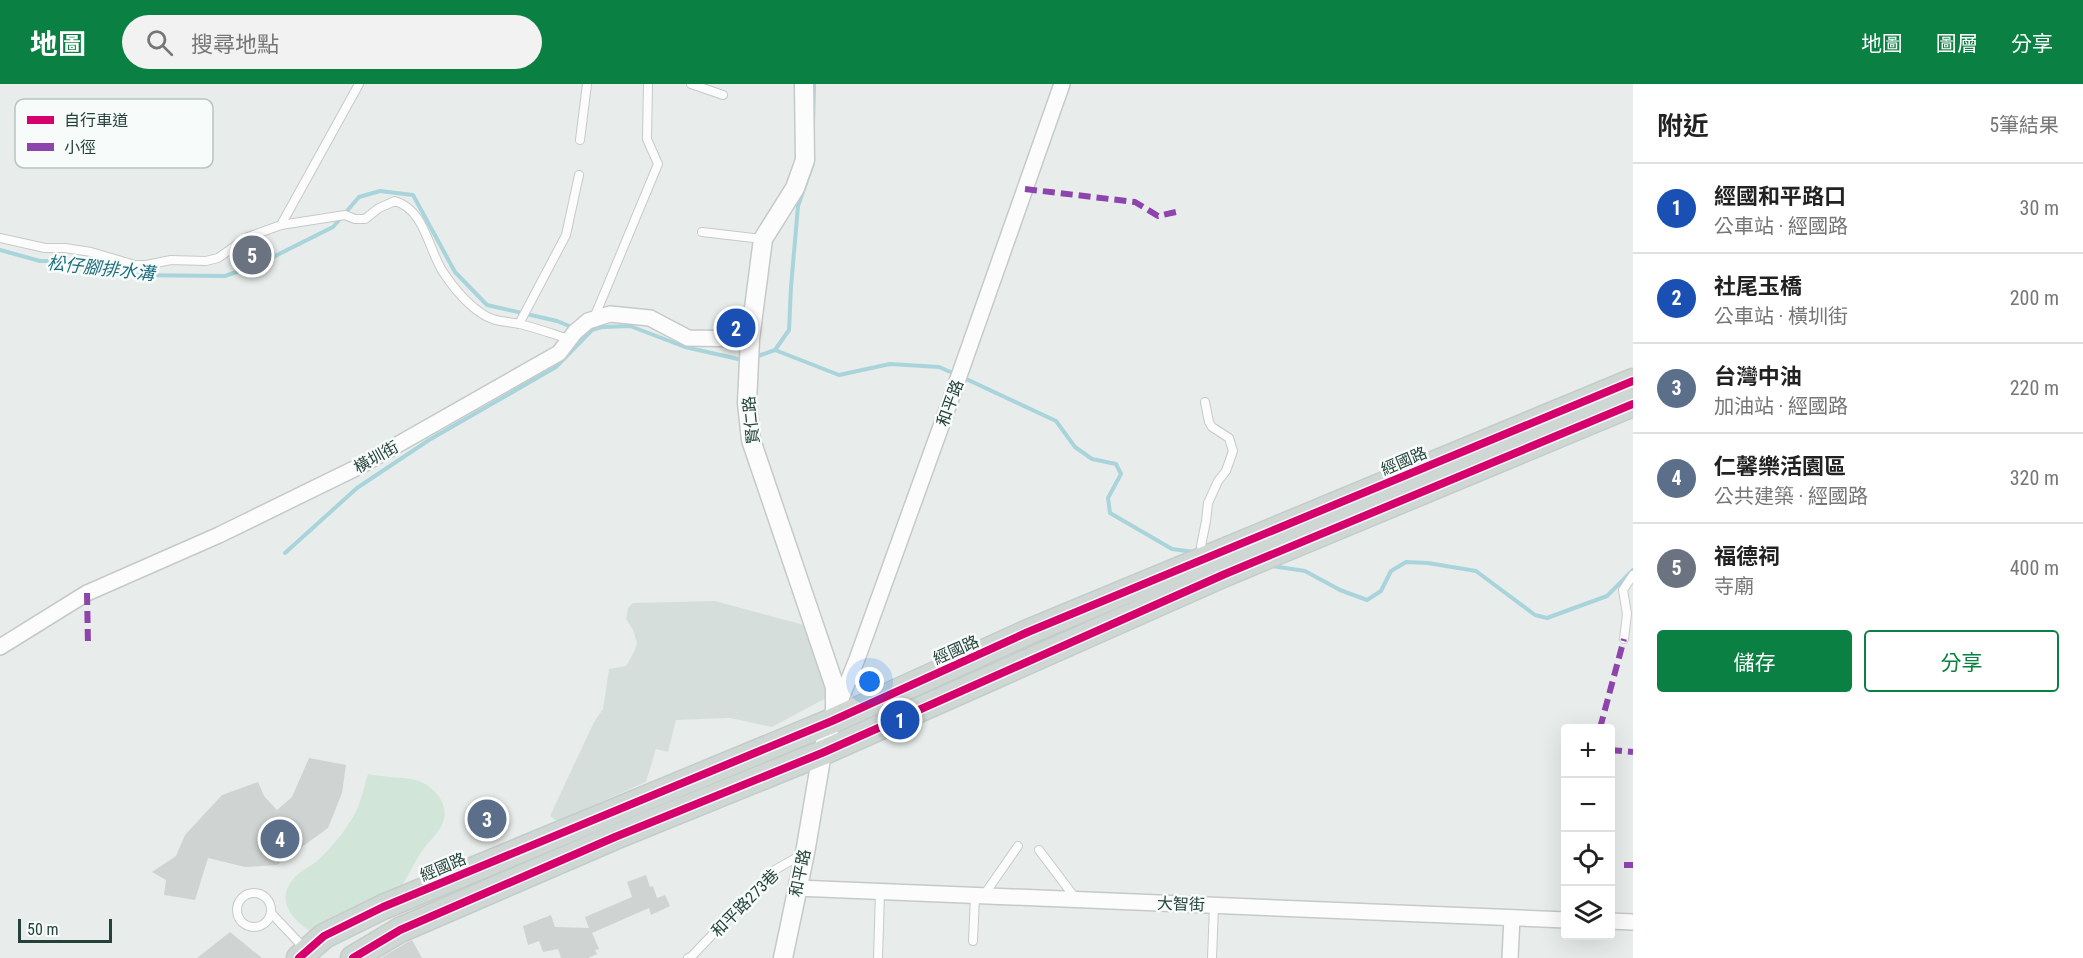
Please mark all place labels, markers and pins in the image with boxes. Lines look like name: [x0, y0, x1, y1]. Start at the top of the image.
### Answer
pin: 5: [232, 232, 272, 278]
pin: 2: [716, 306, 756, 350]
pin: 1: [880, 698, 920, 742]
pin: 3: [468, 796, 506, 842]
pin: 4: [260, 816, 300, 861]

